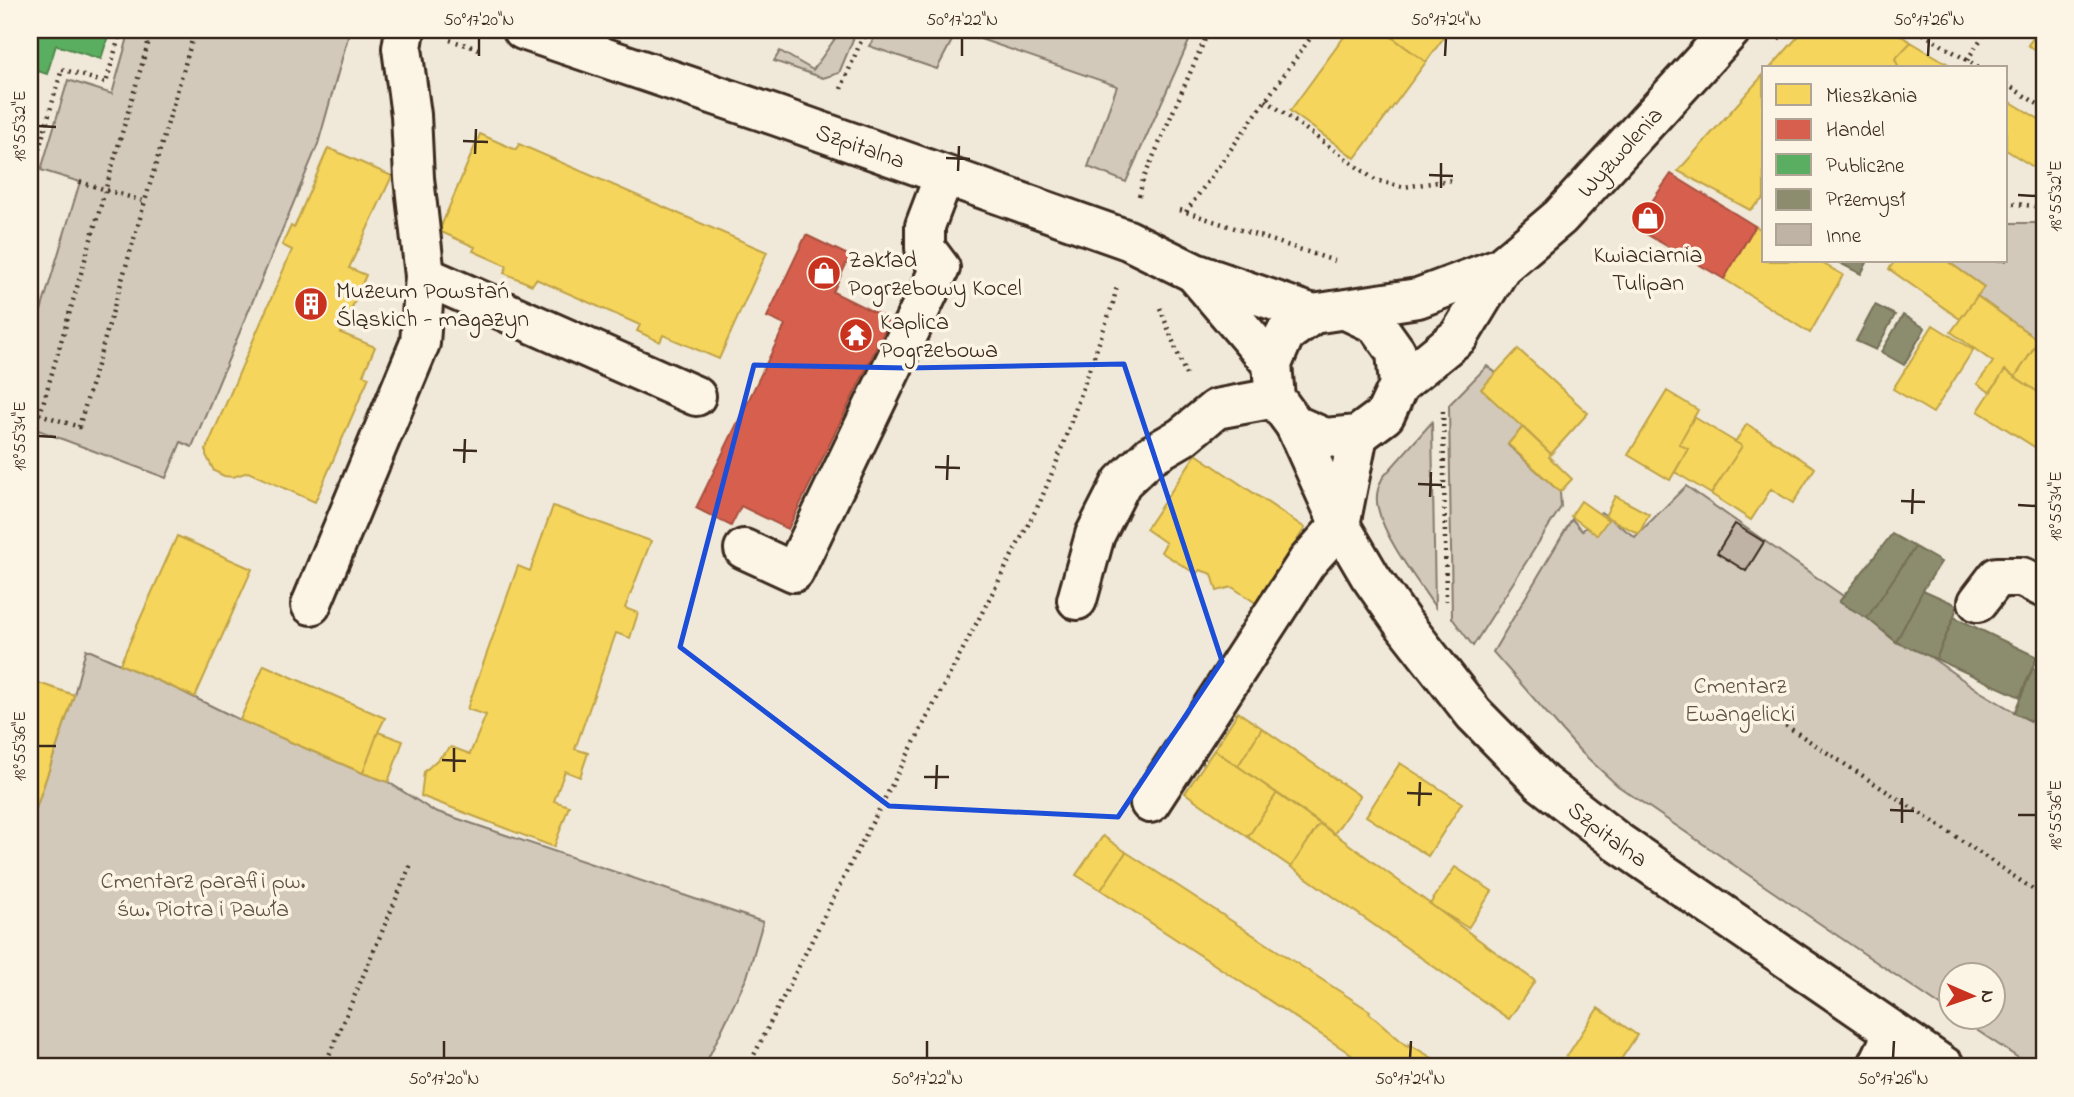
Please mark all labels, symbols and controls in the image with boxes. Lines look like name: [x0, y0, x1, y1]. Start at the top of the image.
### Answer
text: 50°17'20"N: [443, 8, 515, 34]
text: 50°17'22"N: [926, 8, 998, 34]
text: 50°17'24"N: [1411, 8, 1481, 34]
text: 50°17'26"N: [1893, 8, 1965, 34]
legend: [1762, 66, 2008, 262]
text: Mieszkania: [1826, 82, 1917, 112]
text: 18°55'32"E: [8, 90, 34, 162]
street label: Wyzwolenia: [1570, 100, 1673, 207]
street label: Szpitalna: [810, 116, 910, 180]
text: Handel: [1826, 116, 1885, 146]
text: Publiczne: [1826, 152, 1905, 182]
text: 18°55'32"E: [2044, 160, 2070, 232]
text: Przemysł: [1826, 186, 1906, 218]
shop icon: Kwiaciarnia Tulipan: [1629, 199, 1667, 237]
text: Inne: [1826, 222, 1862, 252]
place label: Kwiaciarnia Tulipan: [1593, 239, 1703, 302]
place label: Zakład Pogrzebowy Kocel: [848, 244, 1022, 308]
shop icon: Zakład Pogrzebowy Kocel: [805, 254, 843, 292]
place label: Muzeum Powstań Śląskich - magazyn: [336, 275, 529, 339]
building icon: Muzeum Powstań Śląskich - magazyn: [292, 285, 330, 323]
place label: Kaplica Pogrzebowa: [880, 306, 998, 369]
temple icon: Kaplica Pogrzebowa: [837, 316, 875, 354]
text: 18°55'34"E: [8, 401, 34, 471]
text: 18°55'34"E: [2044, 471, 2070, 541]
park label: Cmentarz Ewangelicki: [1685, 670, 1795, 733]
text: 18°55'36"E: [8, 711, 34, 781]
text: 18°55'36"E: [2044, 780, 2070, 850]
street label: Szpitalna: [1559, 794, 1654, 878]
park label: Cmentarz parafii pw. św. Piotra i Pawła: [101, 865, 305, 928]
north arrow: [1938, 960, 2008, 1030]
text: N: [1973, 990, 2000, 1004]
text: 50°17'20"N: [408, 1067, 480, 1093]
text: 50°17'22"N: [891, 1067, 963, 1093]
text: 50°17'24"N: [1375, 1067, 1445, 1093]
text: 50°17'26"N: [1857, 1067, 1929, 1093]

